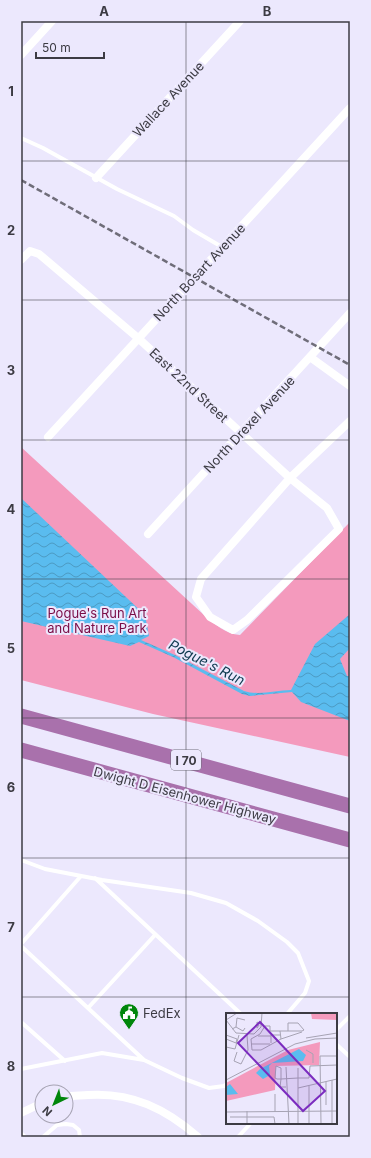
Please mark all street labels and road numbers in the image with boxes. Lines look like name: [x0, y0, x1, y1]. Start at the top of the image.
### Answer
street label: Wallace Avenue: [129, 58, 207, 140]
street label: North Bosart Avenue: [150, 220, 248, 324]
street label: East 22nd Street: [146, 344, 232, 426]
street label: North Drexel Avenue: [200, 372, 298, 476]
road number: I 70: [171, 750, 201, 770]
street label: Dwight D Eisenhower Highway: [92, 763, 278, 827]

